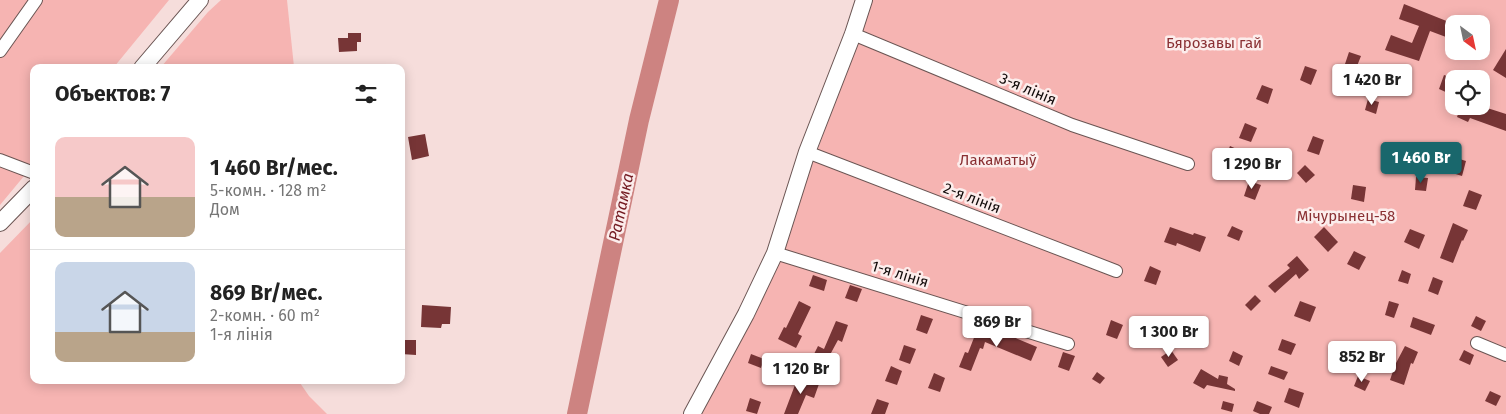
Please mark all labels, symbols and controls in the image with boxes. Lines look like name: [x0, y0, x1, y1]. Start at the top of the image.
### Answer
north arrow: [1445, 15, 1490, 60]
map controls: [1445, 15, 1490, 115]
park label: Бярозавы гай: [1166, 34, 1262, 52]
pin: 1 420 Br: [1320, 64, 1424, 106]
street label: 3-я лінія: [997, 69, 1059, 109]
text: 1 420 Br: [1343, 70, 1401, 89]
button: locate: [1445, 70, 1490, 115]
icon: filters: [352, 80, 380, 108]
text: Объектов: 7: [55, 81, 170, 107]
pin: 1 460 Br: [1369, 142, 1473, 184]
pin: 1 290 Br: [1200, 148, 1304, 190]
text: 1 460 Br: [1392, 148, 1450, 167]
park label: Лакаматыў: [960, 151, 1037, 169]
text: 1 290 Br: [1223, 154, 1281, 173]
text: 1 460 Br/мес.: [210, 155, 338, 181]
icon: home: [95, 157, 155, 217]
water label: Ратамка: [605, 171, 637, 243]
street label: 2-я лінія: [941, 179, 1003, 217]
text: 5-комн. · 128 m²: [210, 181, 326, 200]
text: Дом: [210, 200, 240, 219]
park label: Мічурынец-58: [1297, 207, 1395, 225]
street label: 1-я лінія: [869, 257, 931, 291]
text: 869 Br/мес.: [210, 280, 323, 306]
icon: home: [95, 282, 155, 342]
text: 2-комн. · 60 m²: [210, 306, 320, 325]
pin: 869 Br: [956, 306, 1038, 348]
text: 869 Br: [973, 312, 1021, 331]
pin: 1 300 Br: [1117, 316, 1221, 358]
text: 1 300 Br: [1140, 322, 1198, 341]
text: 1-я лінія: [210, 325, 273, 344]
pin: 852 Br: [1321, 340, 1403, 383]
text: 852 Br: [1339, 347, 1385, 366]
pin: 1 120 Br: [749, 352, 853, 395]
text: 1 120 Br: [773, 359, 829, 378]

